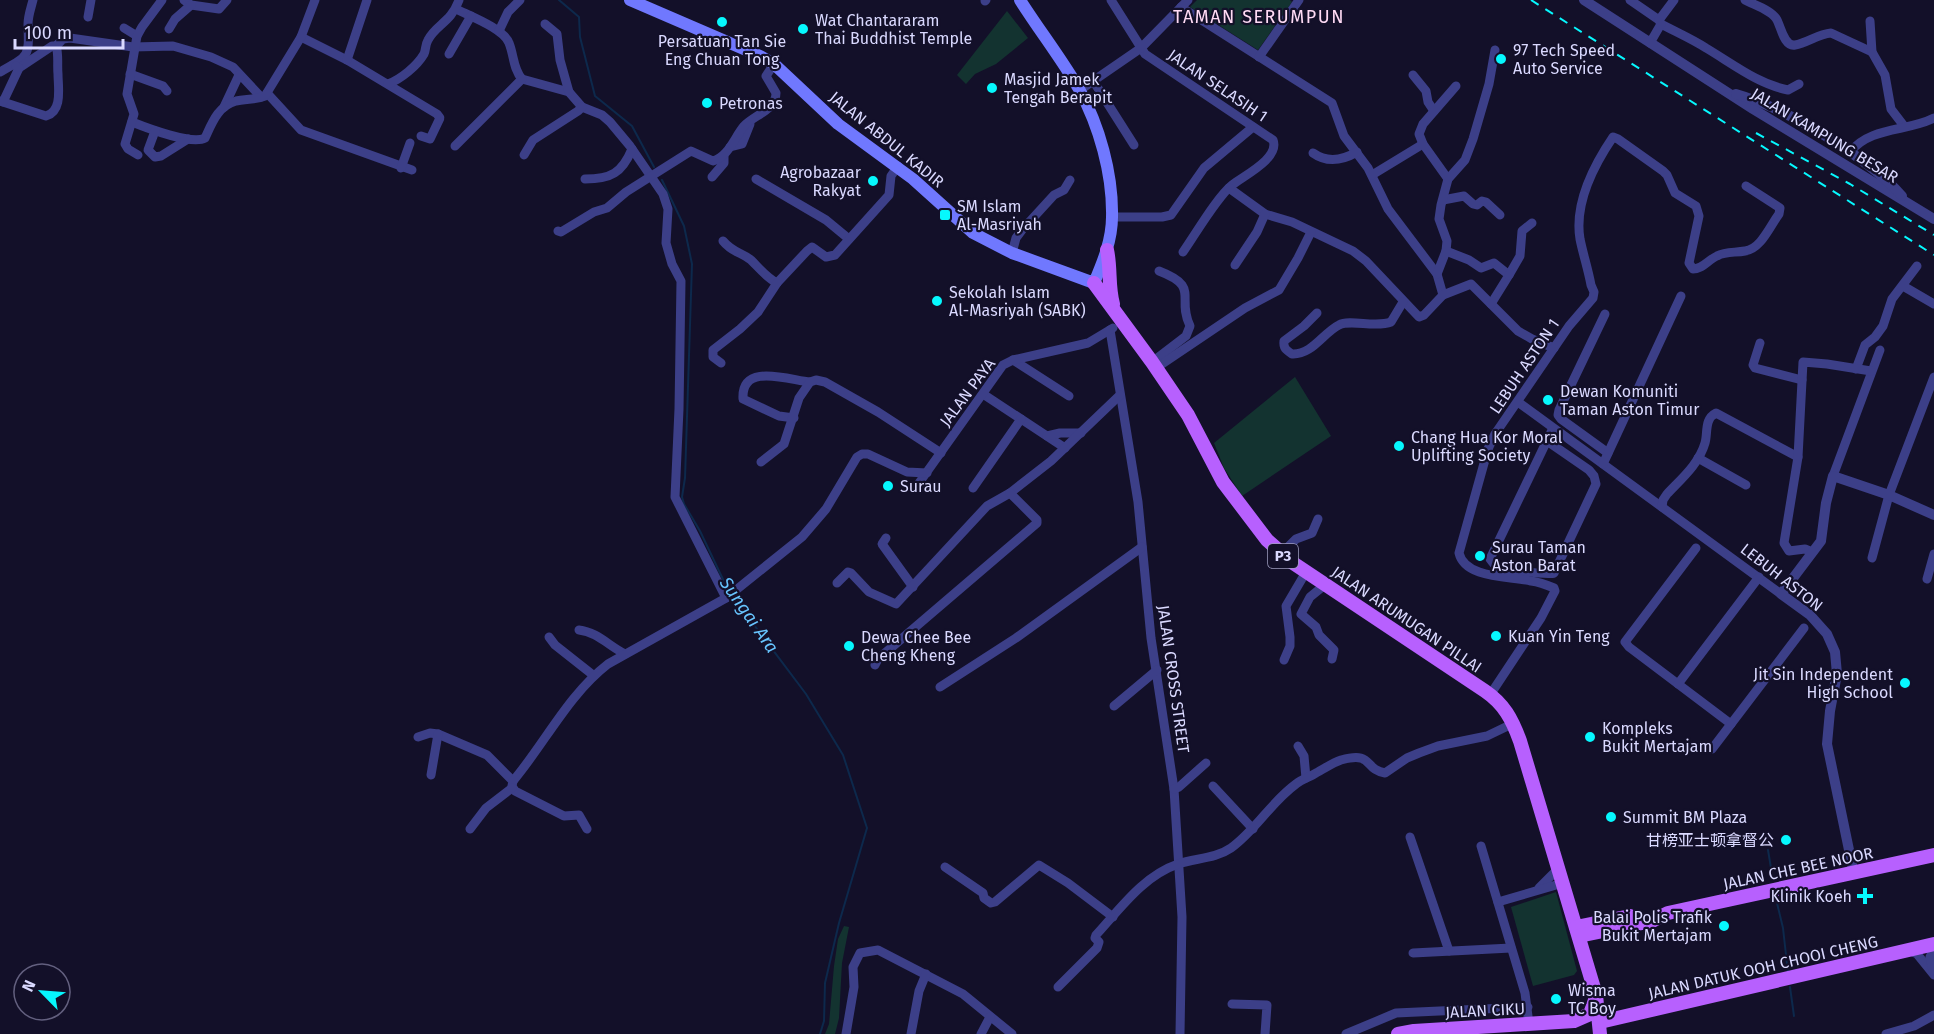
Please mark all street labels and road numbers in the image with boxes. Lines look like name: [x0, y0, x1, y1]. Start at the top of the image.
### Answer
street label: JALAN SELASIH 1: [1164, 45, 1271, 126]
street label: JALAN KAMPUNG BESAR: [1748, 84, 1902, 187]
street label: JALAN ABDUL KADIR: [826, 87, 948, 192]
street label: LEBUH ASTON 1: [1486, 315, 1563, 417]
street label: JALAN PAYA: [936, 354, 1000, 430]
street label: LEBUH ASTON: [1737, 539, 1827, 615]
road number: P3: [1268, 544, 1298, 568]
street label: JALAN ARUMUGAN PILLAI: [1328, 562, 1485, 677]
street label: JALAN CROSS STREET: [1154, 604, 1193, 755]
street label: JALAN CHE BEE NOOR: [1721, 843, 1875, 894]
street label: JALAN DATUK OOH CHOOI CHENG: [1646, 932, 1880, 1003]
street label: JALAN CIKU: [1445, 999, 1525, 1022]

